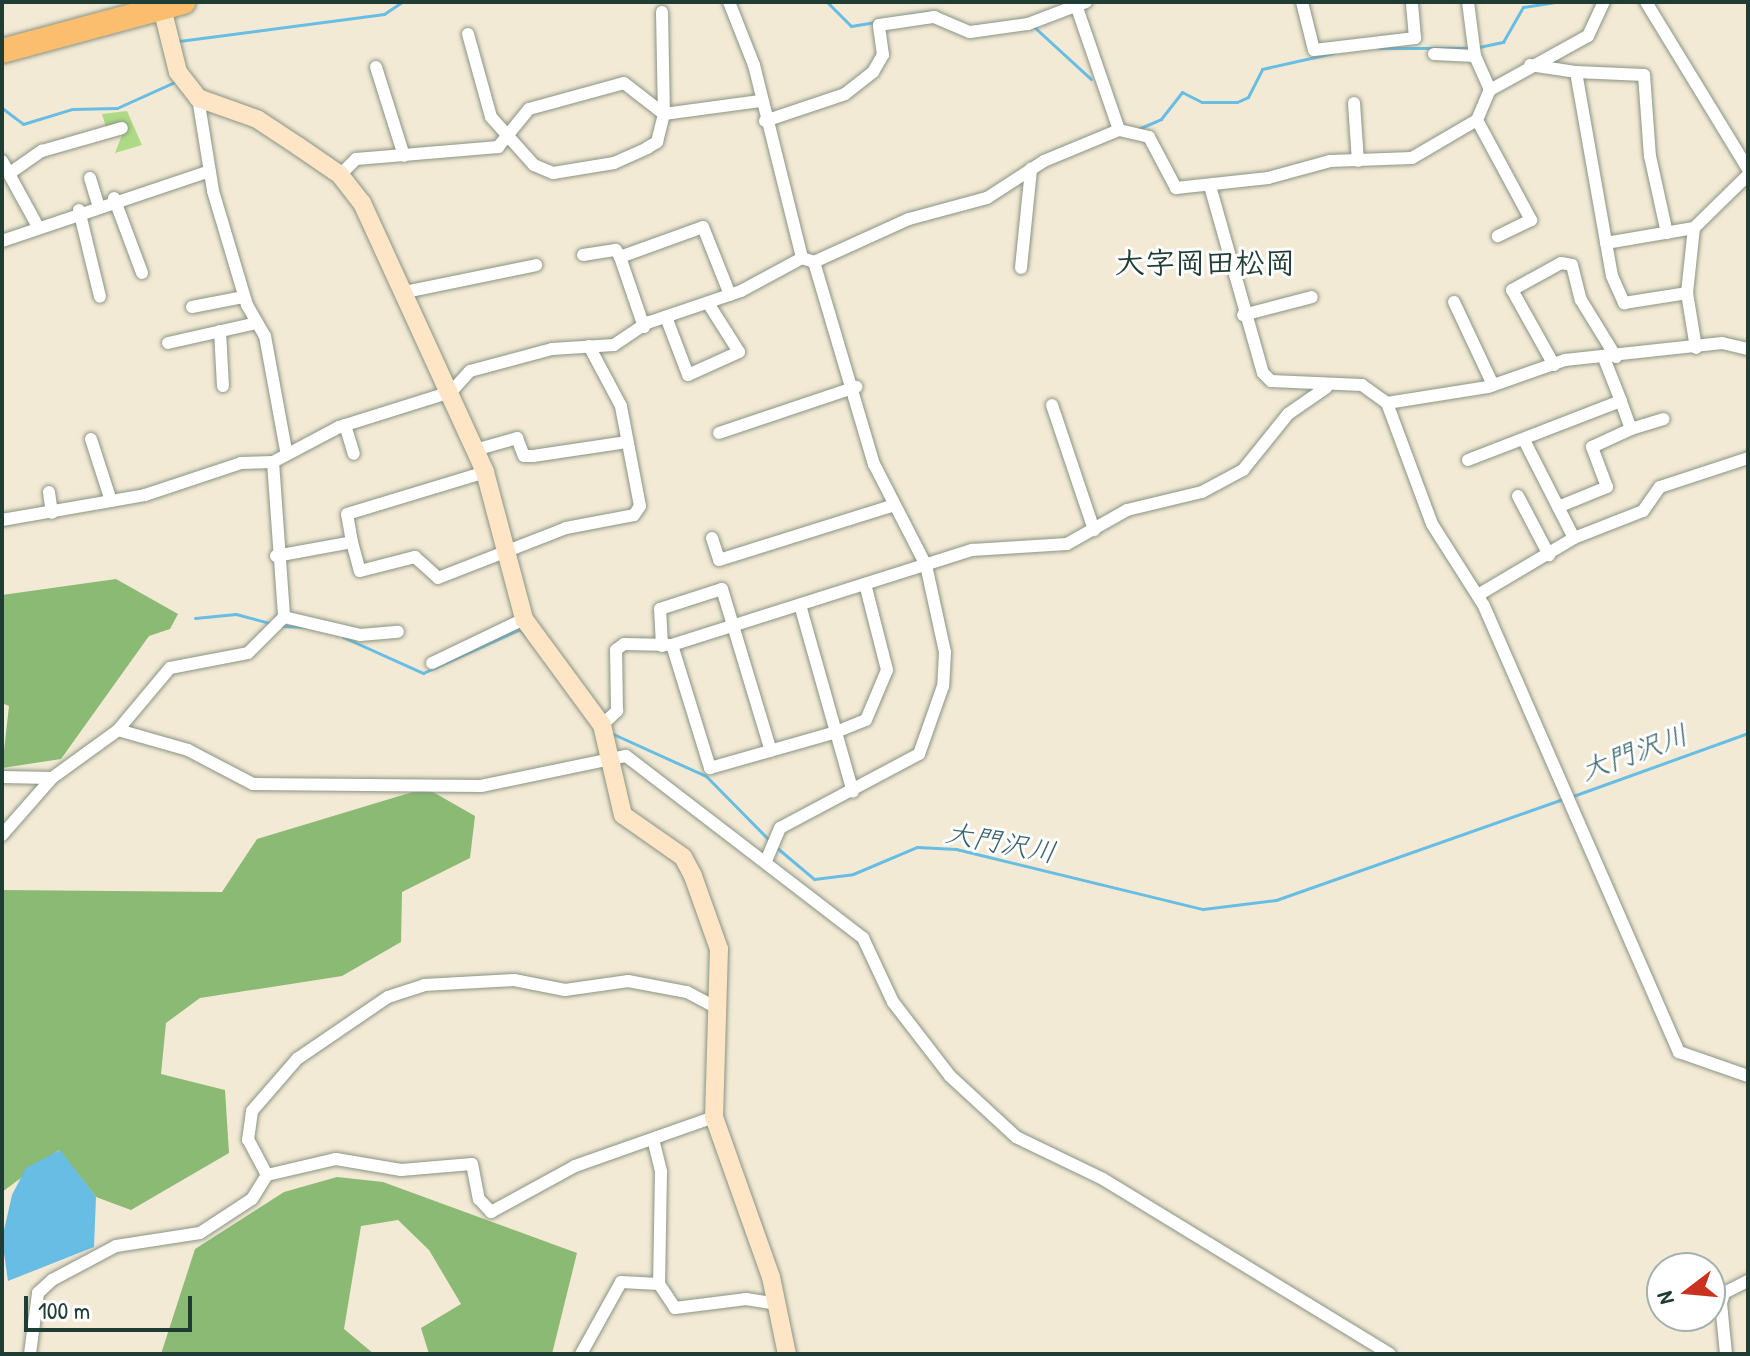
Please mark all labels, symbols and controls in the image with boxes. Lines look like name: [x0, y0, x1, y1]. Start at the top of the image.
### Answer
district label: 大字岡田松岡: [1115, 244, 1295, 280]
water label: 大門沢川: [1576, 717, 1692, 787]
water label: 大門沢川: [943, 815, 1059, 869]
north arrow: [1646, 1252, 1726, 1332]
scale bar: [28, 1280, 196, 1330]
text: N: [1649, 1288, 1681, 1308]
text: 100 m: [38, 1294, 90, 1326]

